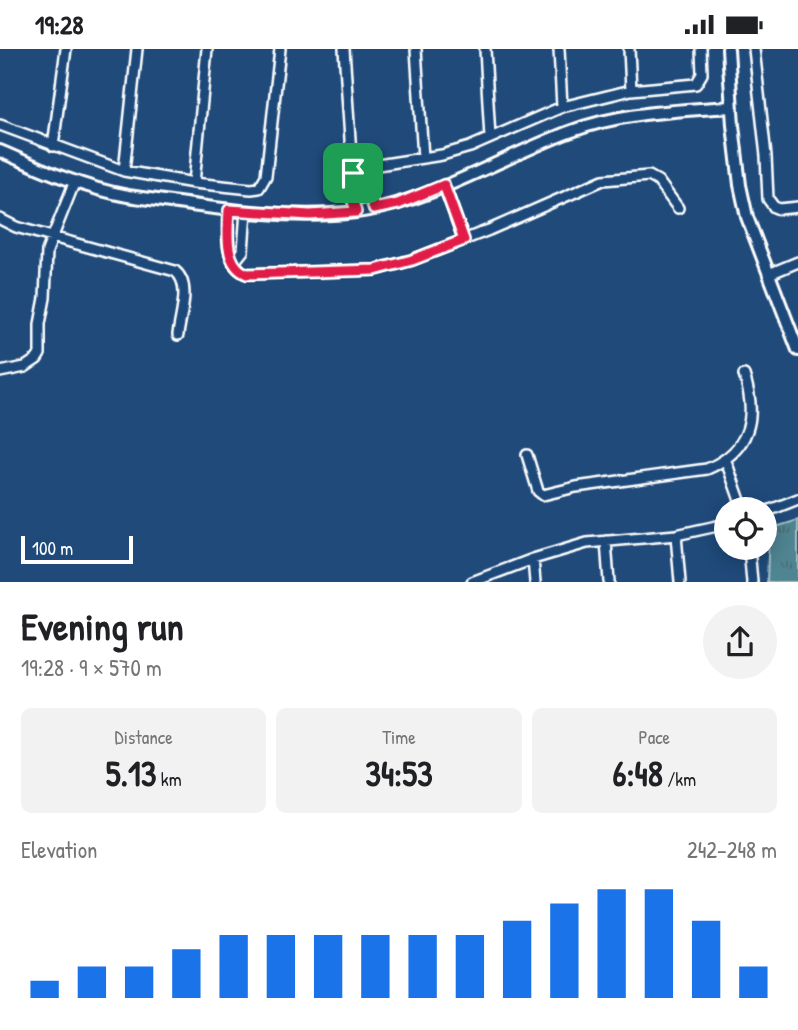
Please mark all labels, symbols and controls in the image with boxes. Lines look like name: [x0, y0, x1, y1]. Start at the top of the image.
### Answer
text: 19:28: [35, 7, 83, 42]
pin: [323, 143, 383, 203]
icon: arrive: [334, 154, 372, 192]
map controls: [714, 497, 777, 560]
button: locate: [714, 497, 777, 560]
scale bar: [21, 533, 133, 565]
text: 100 m: [32, 535, 73, 561]
text: Evening run: [21, 600, 184, 652]
button: share: [703, 605, 777, 679]
text: 19:28 · 9 × 570 m: [21, 652, 162, 683]
text: Distance: [115, 724, 173, 750]
text: Time: [382, 724, 416, 750]
text: Pace: [639, 724, 670, 750]
text: 5.13: [106, 750, 156, 797]
text: 34:53: [365, 750, 433, 797]
text: 6:48: [613, 750, 663, 797]
text: km: [156, 766, 182, 792]
text: /km: [663, 766, 696, 792]
text: Elevation: [21, 834, 97, 865]
text: 242–248 m: [687, 834, 777, 865]

